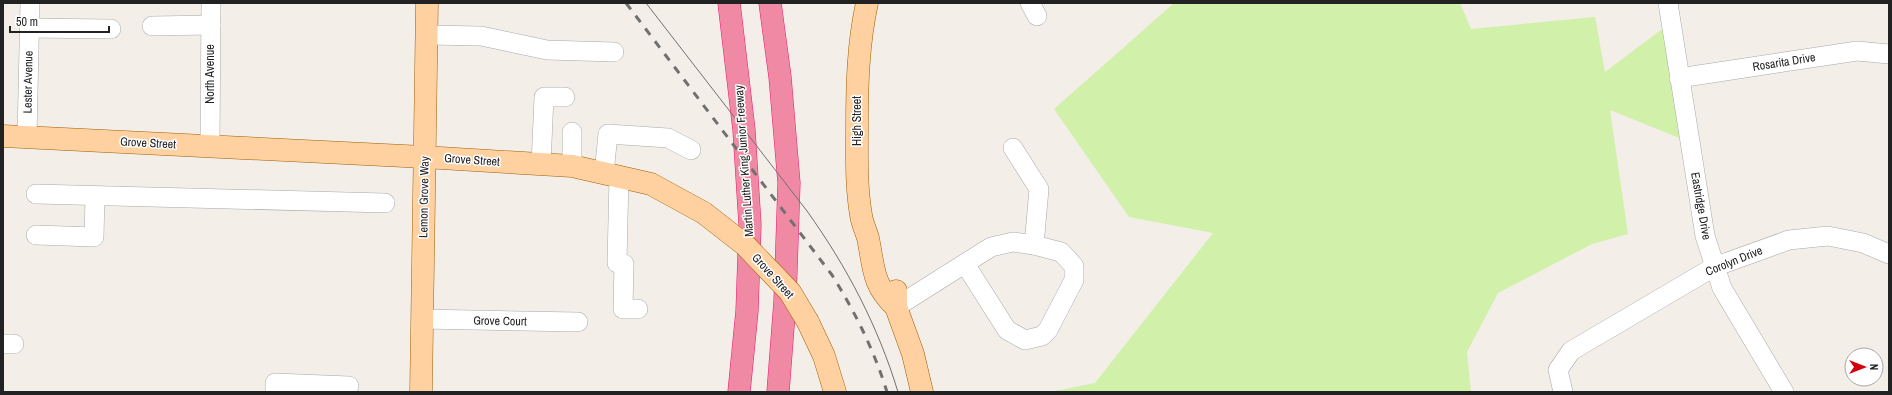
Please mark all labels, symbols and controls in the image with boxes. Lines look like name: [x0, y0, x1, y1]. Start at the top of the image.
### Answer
scale bar: [10, 8, 109, 34]
text: 50 m: [16, 14, 38, 30]
street label: North Avenue: [202, 44, 218, 104]
street label: Rosarita Drive: [1751, 49, 1817, 75]
street label: Lester Avenue: [19, 50, 37, 114]
street label: Martin Luther King Junior Freeway: [731, 85, 757, 237]
street label: High Street: [849, 96, 865, 146]
street label: Grove Street: [120, 134, 177, 152]
street label: Grove Street: [444, 150, 501, 170]
street label: Lemon Grove Way: [415, 156, 433, 238]
street label: Eastridge Drive: [1687, 171, 1715, 241]
street label: Corolyn Drive: [1703, 242, 1765, 280]
street label: Grove Street: [748, 250, 798, 302]
street label: Grove Court: [473, 313, 527, 329]
north arrow: [1844, 347, 1884, 387]
text: N: [1867, 364, 1881, 370]

